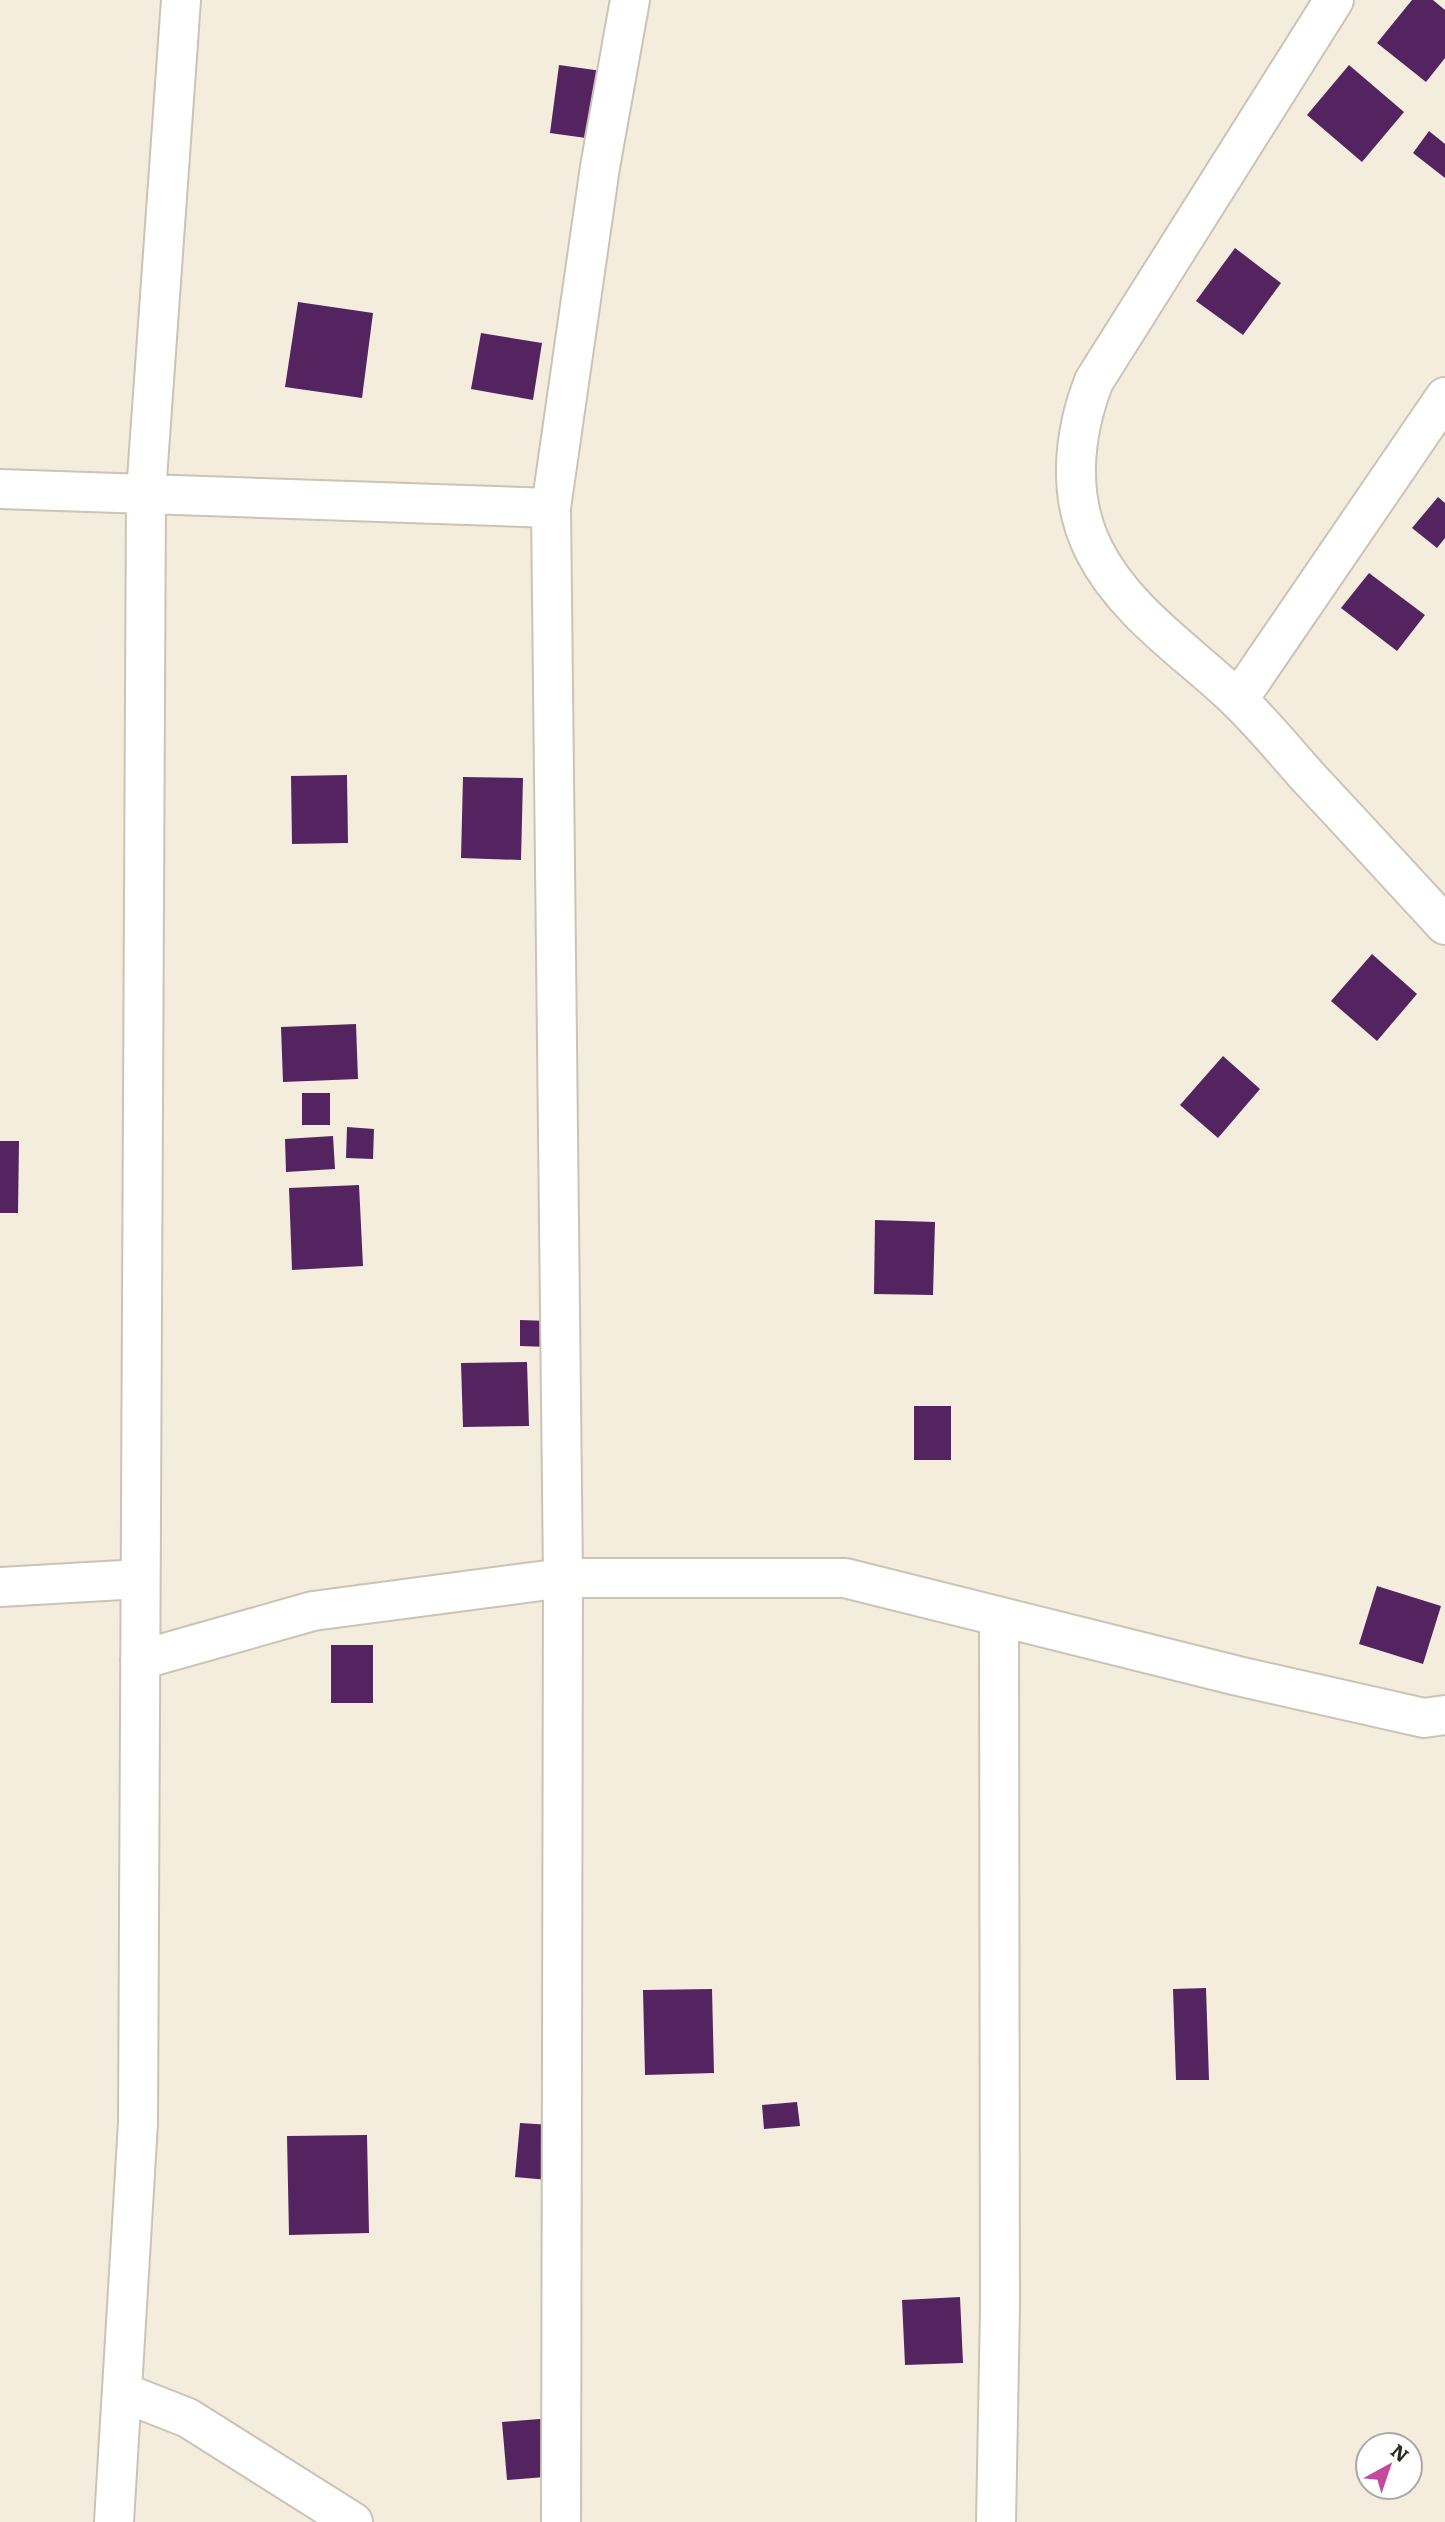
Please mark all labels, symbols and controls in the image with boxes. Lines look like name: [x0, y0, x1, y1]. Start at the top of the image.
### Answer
north arrow: [1354, 2431, 1424, 2501]
text: N: [1385, 2436, 1416, 2468]

